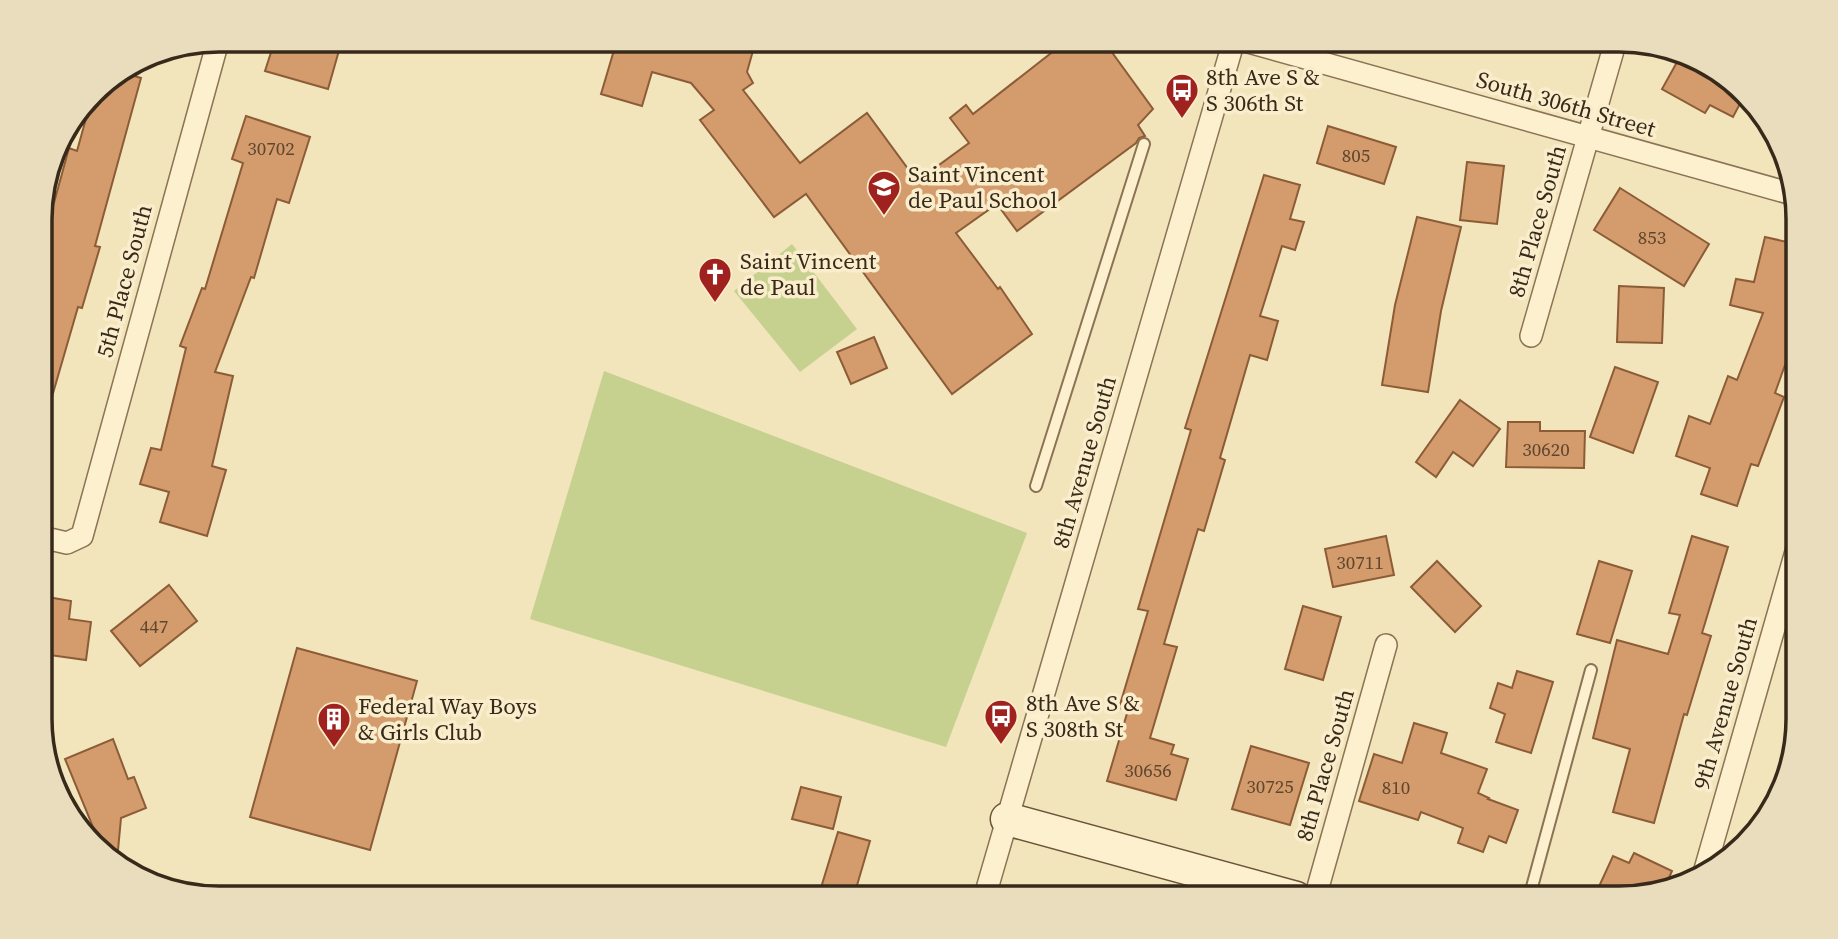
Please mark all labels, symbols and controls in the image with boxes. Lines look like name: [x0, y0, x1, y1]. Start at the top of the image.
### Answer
place label: 8th Ave S & S 306th St: [1206, 61, 1320, 119]
street label: South 306th Street: [1473, 63, 1660, 145]
bus stop icon: 8th Ave S & S 306th St: [1163, 71, 1201, 120]
house number: 30702: [247, 135, 295, 161]
street label: 8th Place South: [1500, 141, 1574, 301]
house number: 805: [1342, 142, 1370, 168]
place label: Saint Vincent de Paul School: [908, 158, 1058, 216]
school or university icon: Saint Vincent de Paul School: [865, 168, 903, 217]
street label: 5th Place South: [88, 201, 160, 361]
house number: 853: [1638, 224, 1666, 250]
place label: Saint Vincent de Paul: [740, 245, 877, 303]
church icon: Saint Vincent de Paul: [696, 255, 734, 304]
street label: 8th Avenue South: [1044, 372, 1124, 552]
house number: 30620: [1522, 436, 1570, 462]
house number: 30711: [1336, 549, 1384, 575]
house number: 447: [140, 613, 168, 639]
street label: 9th Avenue South: [1685, 613, 1765, 793]
street label: 8th Place South: [1288, 685, 1362, 845]
place label: 8th Ave S & S 308th St: [1026, 687, 1140, 745]
place label: Federal Way Boys & Girls Club: [358, 690, 537, 748]
bus stop icon: 8th Ave S & S 308th St: [982, 697, 1020, 746]
building icon: Federal Way Boys & Girls Club: [315, 700, 353, 749]
house number: 30656: [1124, 757, 1172, 783]
house number: 30725: [1246, 773, 1294, 799]
house number: 810: [1382, 774, 1410, 800]

